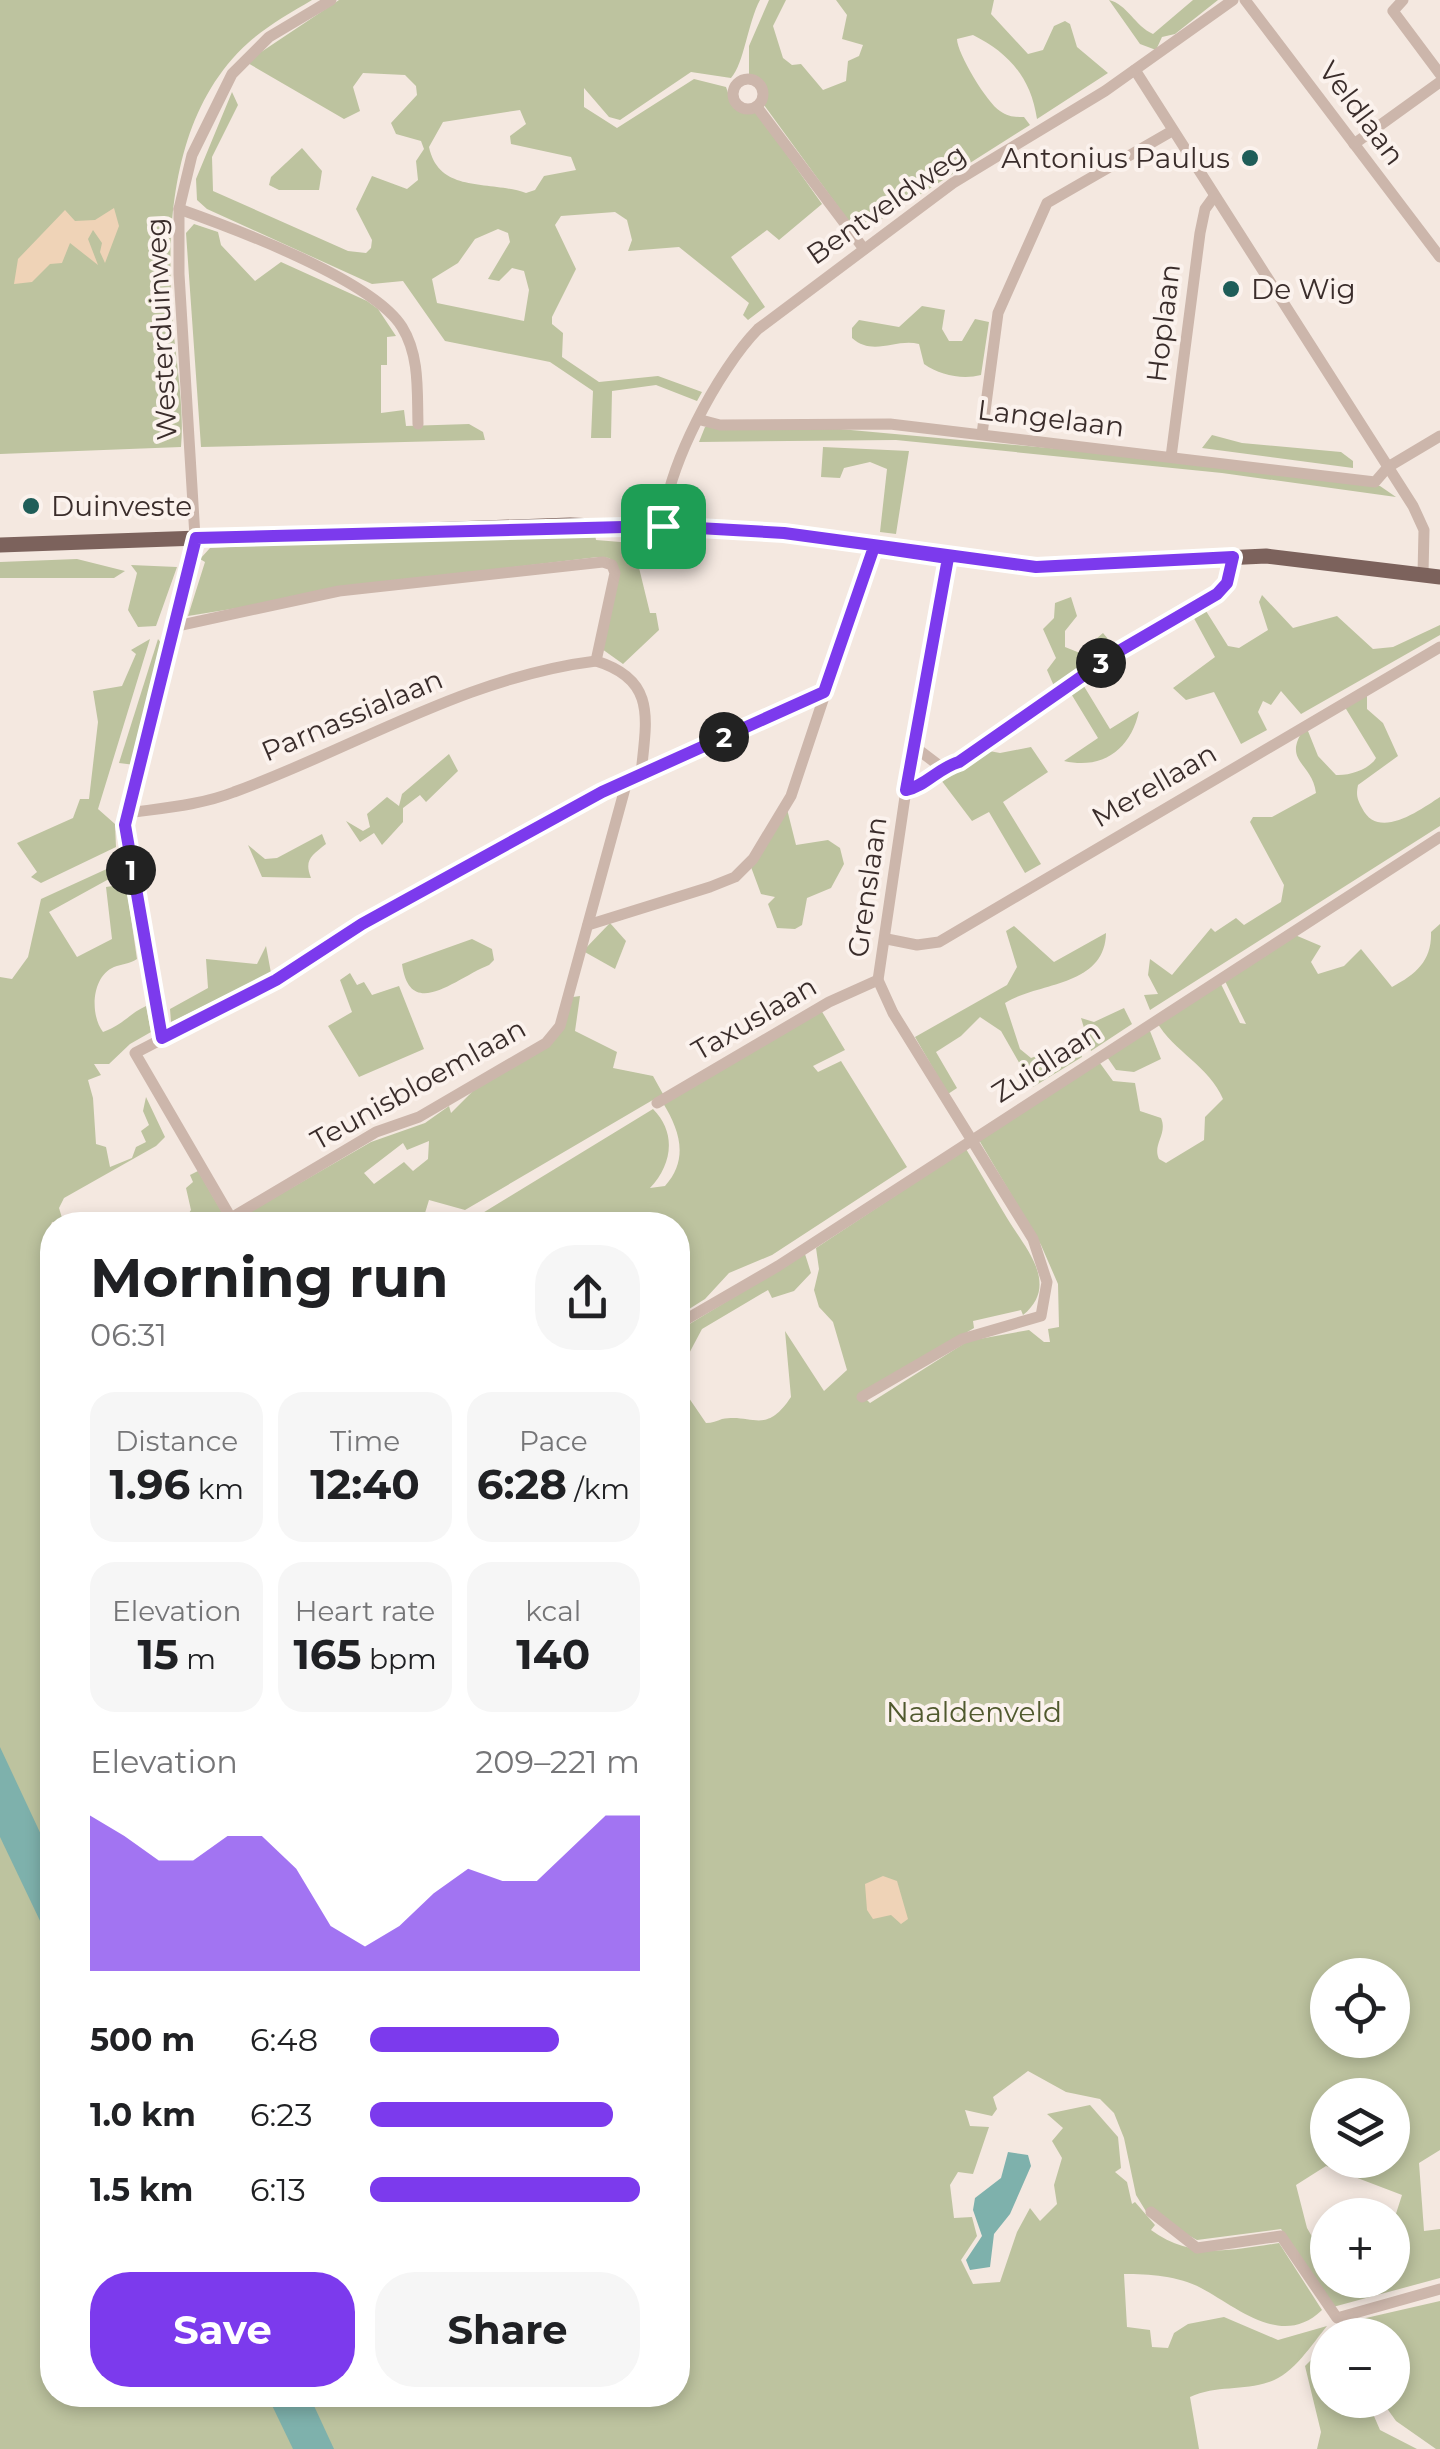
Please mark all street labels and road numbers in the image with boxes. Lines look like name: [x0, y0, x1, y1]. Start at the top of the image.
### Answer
street label: Veldlaan: [1312, 54, 1412, 172]
street label: Bentveldweg: [800, 137, 972, 271]
street label: Westerduinweg: [138, 217, 184, 441]
street label: Hoplaan: [1139, 262, 1187, 384]
street label: Langelaan: [976, 392, 1126, 444]
street label: Parnassialaan: [256, 662, 448, 768]
street label: Merellaan: [1086, 736, 1222, 834]
street label: Grenslaan: [840, 815, 894, 959]
street label: Taxuslaan: [686, 969, 822, 1067]
street label: Teunisbloemlaan: [305, 1011, 531, 1157]
street label: Zuidlaan: [985, 1014, 1107, 1110]

